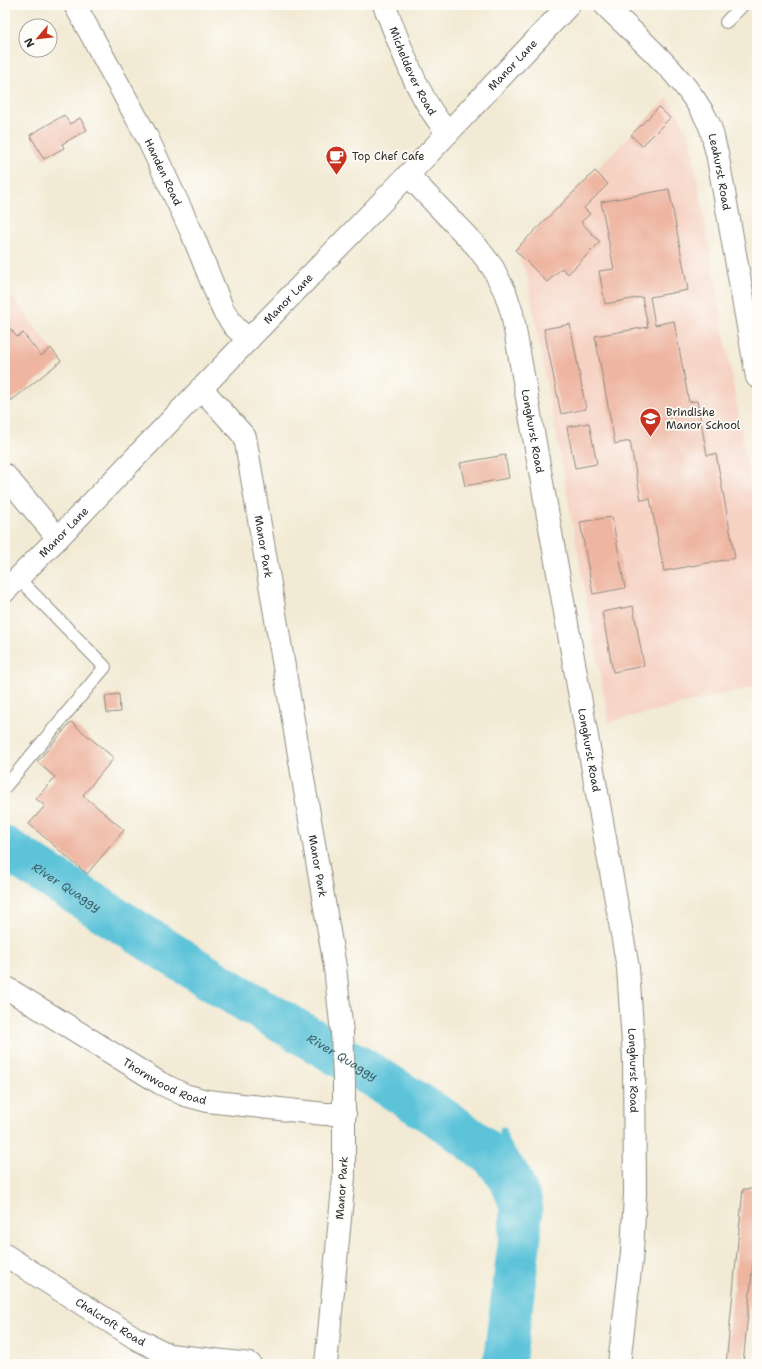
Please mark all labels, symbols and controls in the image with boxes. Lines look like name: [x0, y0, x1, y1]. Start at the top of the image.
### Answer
north arrow: [18, 18, 58, 58]
street label: Micheldever Road: [386, 24, 440, 118]
text: N: [21, 35, 38, 50]
street label: Manor Lane: [484, 36, 540, 94]
street label: Leahurst Road: [705, 132, 735, 211]
street label: Handen Road: [141, 136, 186, 208]
cafe icon: Top Chef Cafe: [323, 143, 349, 176]
place label: Top Chef Cafe: [352, 149, 425, 164]
street label: Manor Lane: [260, 270, 316, 327]
street label: Longhurst Road: [518, 388, 548, 474]
school or university icon: Brindishe Manor School: [637, 405, 663, 438]
place label: Brindishe Manor School: [666, 405, 741, 433]
street label: Manor Lane: [35, 503, 92, 561]
street label: Manor Park: [251, 514, 276, 579]
street label: Longhurst Road: [575, 707, 604, 793]
street label: Manor Park: [305, 834, 331, 898]
water label: River Quaggy: [29, 859, 104, 915]
street label: Longhurst Road: [625, 1028, 642, 1113]
water label: River Quaggy: [304, 1030, 381, 1084]
street label: Thornwood Road: [120, 1054, 208, 1108]
street label: Manor Park: [332, 1156, 352, 1220]
street label: Chalcroft Road: [73, 1294, 148, 1350]

